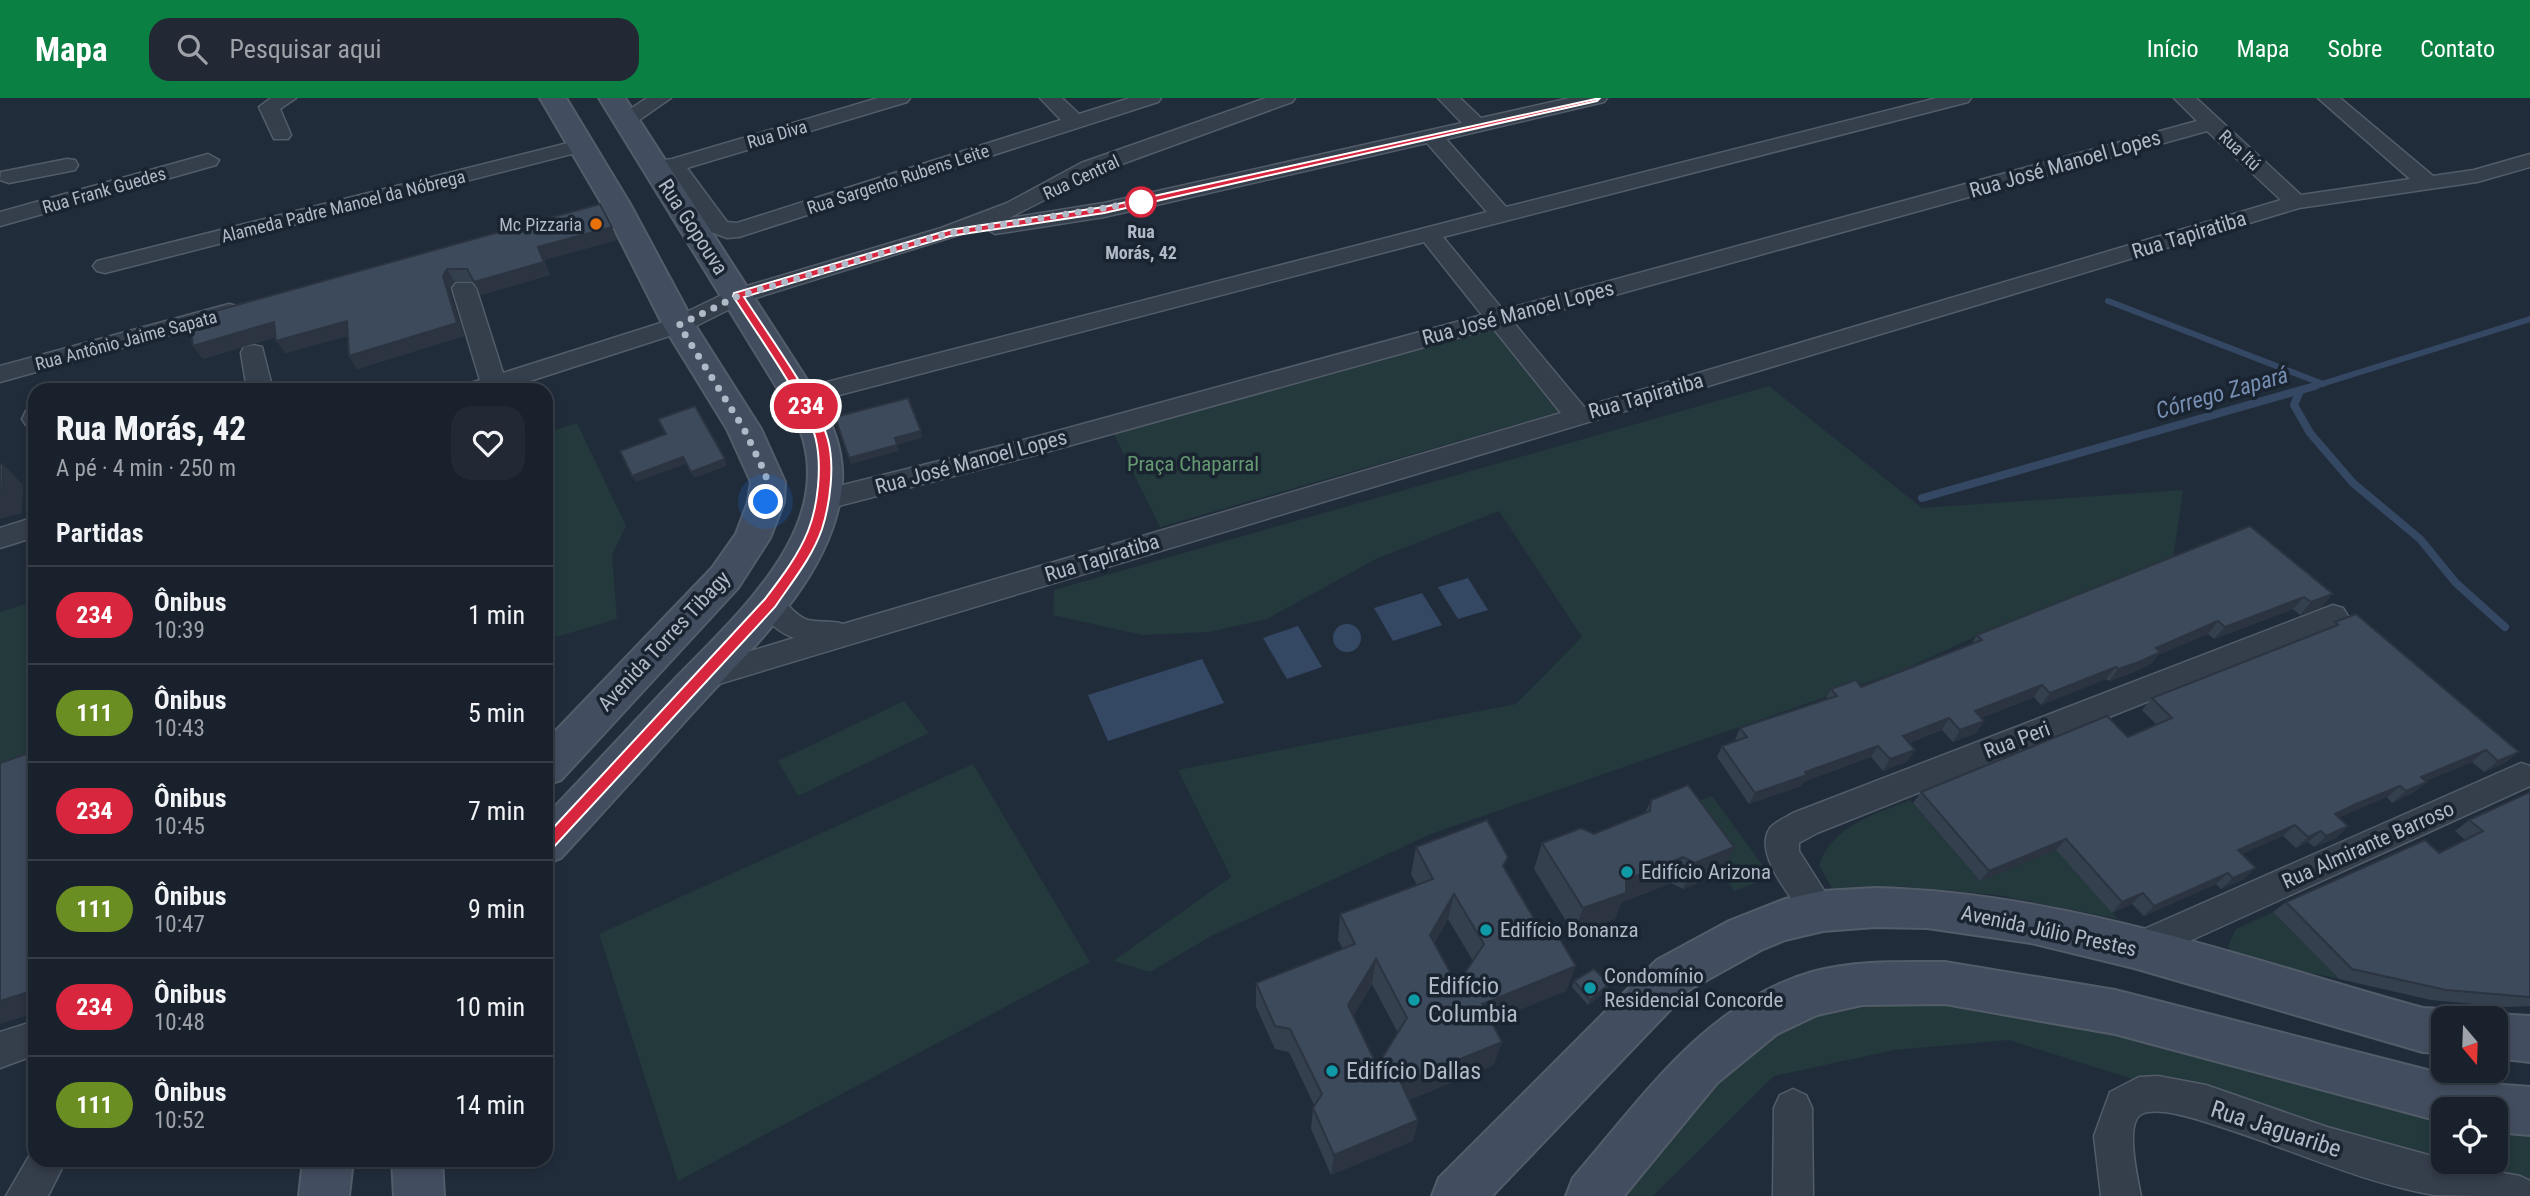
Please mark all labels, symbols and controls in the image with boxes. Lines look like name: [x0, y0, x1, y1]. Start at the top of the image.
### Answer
search box: [149, 18, 639, 81]
text: Mapa: [35, 30, 107, 69]
icon: search: [173, 30, 211, 68]
text: Pesquisar aqui: [229, 34, 382, 64]
text: Início: [2147, 35, 2199, 63]
text: Mapa: [2237, 35, 2290, 63]
text: Sobre: [2328, 35, 2382, 63]
text: Contato: [2420, 35, 2495, 63]
street label: Rua Diva: [744, 115, 810, 153]
street label: Rua José Manoel Lopes: [1967, 125, 2163, 203]
street label: Rua Itú: [2215, 125, 2265, 175]
street label: Rua Sargento Rubens Leite: [804, 140, 992, 218]
street label: Rua Central: [1040, 150, 1122, 204]
street label: Rua Frank Guedes: [40, 162, 168, 218]
street label: Alameda Padre Manoel da Nóbrega: [219, 165, 467, 247]
street label: Rua Gopouva: [653, 175, 733, 279]
marker: Rua Morás, 42: [1126, 187, 1156, 217]
street label: Rua Tapiratiba: [2129, 206, 2249, 264]
place label: Mc Pizzaria: [499, 214, 582, 235]
marker: Mc Pizzaria: [588, 216, 604, 232]
place label: Rua Morás, 42: [1105, 221, 1177, 263]
street label: Rua José Manoel Lopes: [1419, 276, 1617, 350]
street label: Rua Antônio Jaime Sapata: [33, 306, 219, 374]
water label: Córrego Zapará: [2153, 361, 2291, 425]
street label: Rua Tapiratiba: [1586, 368, 1706, 424]
line badge: 234: [766, 383, 846, 429]
text: 234: [788, 392, 824, 420]
button: heart: [451, 406, 525, 480]
text: Rua Morás, 42: [56, 409, 246, 448]
street label: Rua José Manoel Lopes: [872, 425, 1070, 499]
park label: Praça Chaparral: [1127, 452, 1259, 476]
text: A pé · 4 min · 250 m: [56, 455, 236, 482]
your location: [748, 484, 783, 519]
text: Partidas: [56, 518, 144, 548]
street label: Rua Tapiratiba: [1042, 529, 1162, 587]
street label: Avenida Torres Tibagy: [593, 566, 735, 716]
text: Ônibus: [154, 587, 227, 617]
text: 1 min: [468, 600, 525, 630]
text: 234: [76, 601, 113, 629]
text: 10:39: [154, 617, 205, 644]
text: Ônibus: [154, 685, 227, 715]
text: 5 min: [468, 698, 525, 728]
text: 111: [76, 699, 113, 727]
text: 10:43: [154, 715, 205, 742]
street label: Rua Peri: [1981, 716, 2053, 764]
text: Ônibus: [154, 783, 227, 813]
text: 7 min: [468, 796, 525, 826]
street label: Rua Almirante Barroso: [2278, 796, 2458, 894]
text: 234: [76, 797, 113, 825]
text: 10:45: [154, 813, 205, 840]
place label: Edifício Arizona: [1641, 860, 1771, 884]
marker: Edifício Arizona: [1619, 864, 1635, 880]
text: Ônibus: [154, 881, 227, 911]
text: 9 min: [468, 894, 525, 924]
text: 111: [76, 895, 113, 923]
street label: Avenida Júlio Prestes: [1959, 901, 2139, 961]
text: 10:47: [154, 911, 205, 938]
place label: Edifício Bonanza: [1500, 918, 1639, 942]
marker: Edifício Bonanza: [1478, 922, 1494, 938]
place label: Condomínio Residencial Concorde: [1604, 964, 1784, 1012]
place label: Edifício Columbia: [1428, 972, 1518, 1028]
text: Ônibus: [154, 979, 227, 1009]
marker: Condomínio Residencial Concorde: [1582, 980, 1598, 996]
text: 10 min: [455, 992, 525, 1022]
marker: Edifício Columbia: [1406, 992, 1422, 1008]
text: 234: [76, 993, 113, 1021]
north arrow: [2431, 1006, 2508, 1083]
map controls: [2431, 1006, 2508, 1174]
text: 10:48: [154, 1009, 205, 1036]
place label: Edifício Dallas: [1346, 1057, 1481, 1085]
marker: Edifício Dallas: [1324, 1063, 1340, 1079]
text: Ônibus: [154, 1077, 227, 1107]
text: 14 min: [455, 1090, 525, 1120]
text: 111: [76, 1091, 113, 1119]
street label: Rua Jaguaribe: [2207, 1095, 2345, 1163]
button: locate: [2431, 1097, 2508, 1174]
text: 10:52: [154, 1107, 205, 1134]

